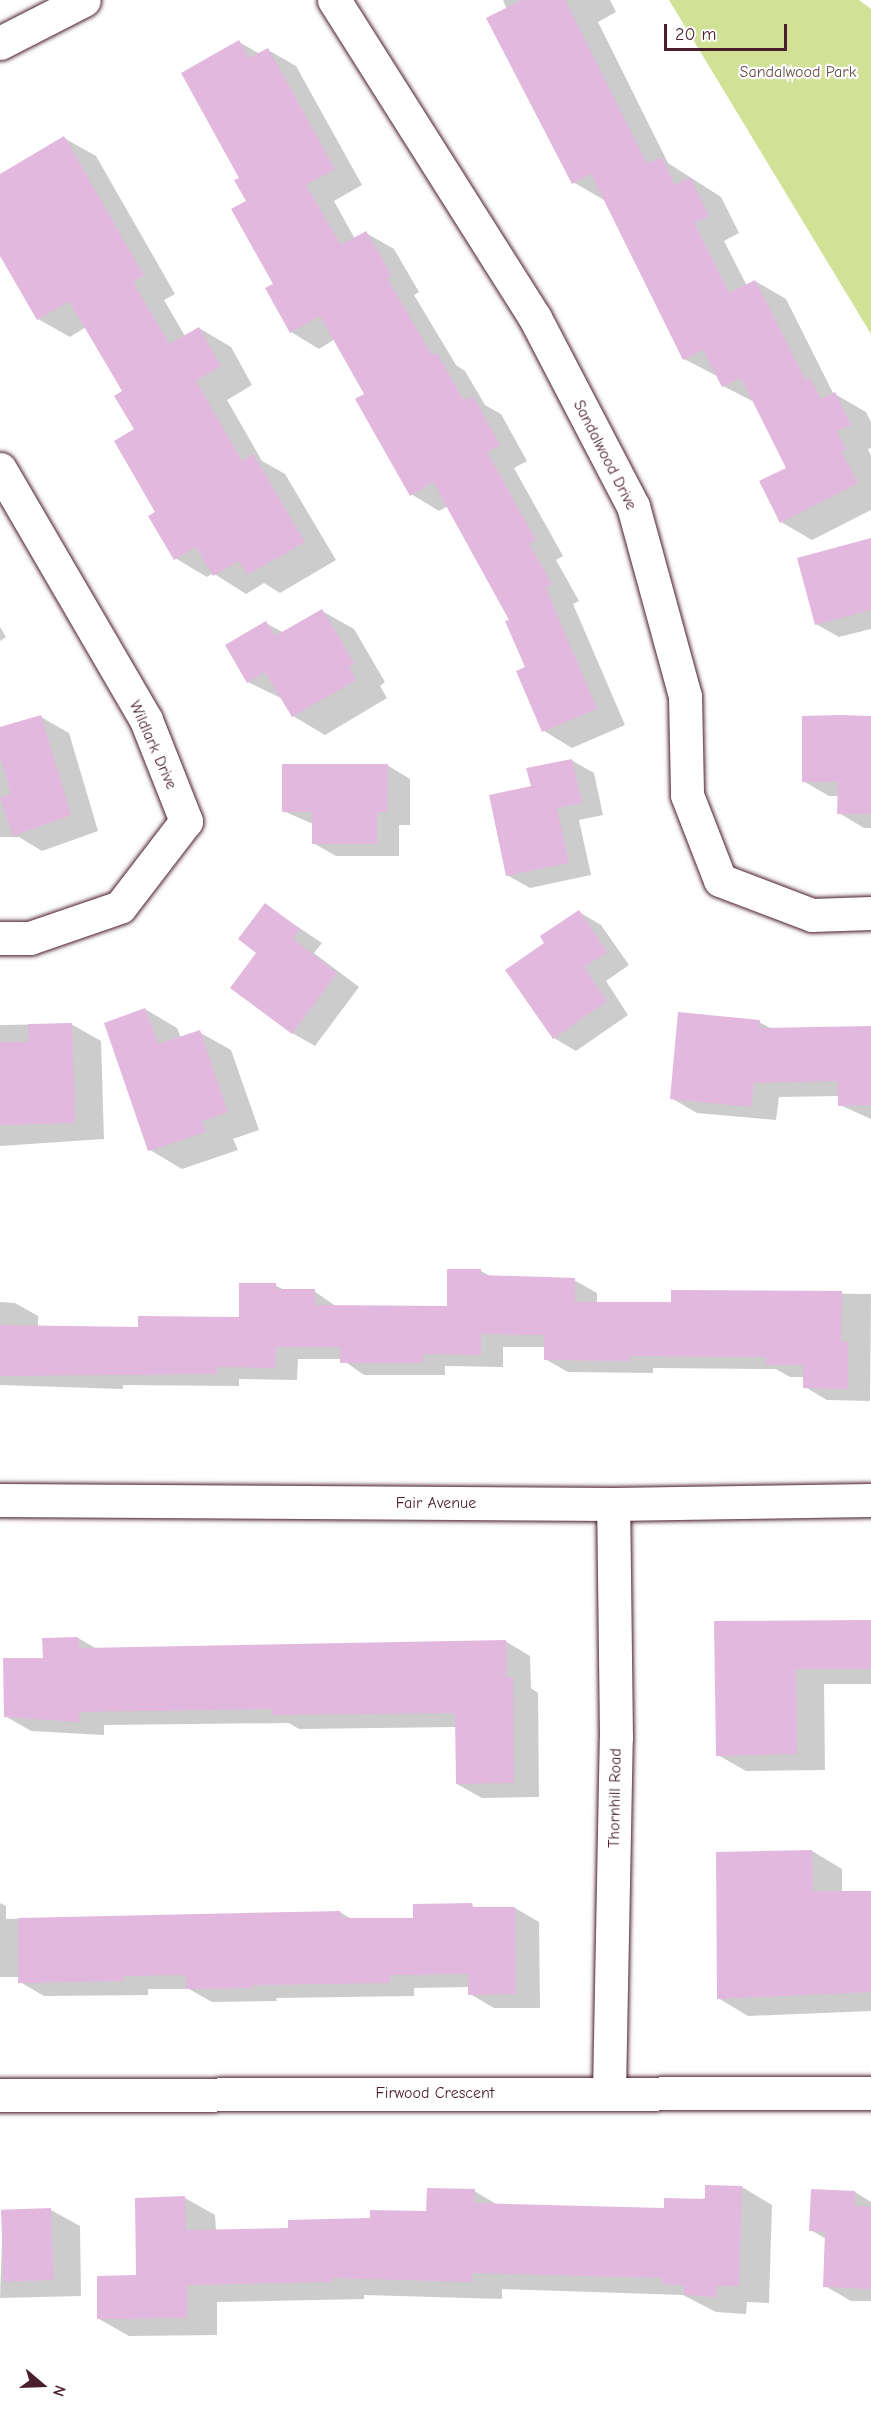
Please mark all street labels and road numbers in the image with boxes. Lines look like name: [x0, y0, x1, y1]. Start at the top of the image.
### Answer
street label: Sandalwood Drive: [569, 397, 641, 513]
street label: Wildlark Drive: [125, 698, 181, 792]
street label: Fair Avenue: [396, 1493, 476, 1513]
street label: Thornhill Road: [605, 1748, 625, 1848]
street label: Firwood Crescent: [376, 2083, 494, 2103]

